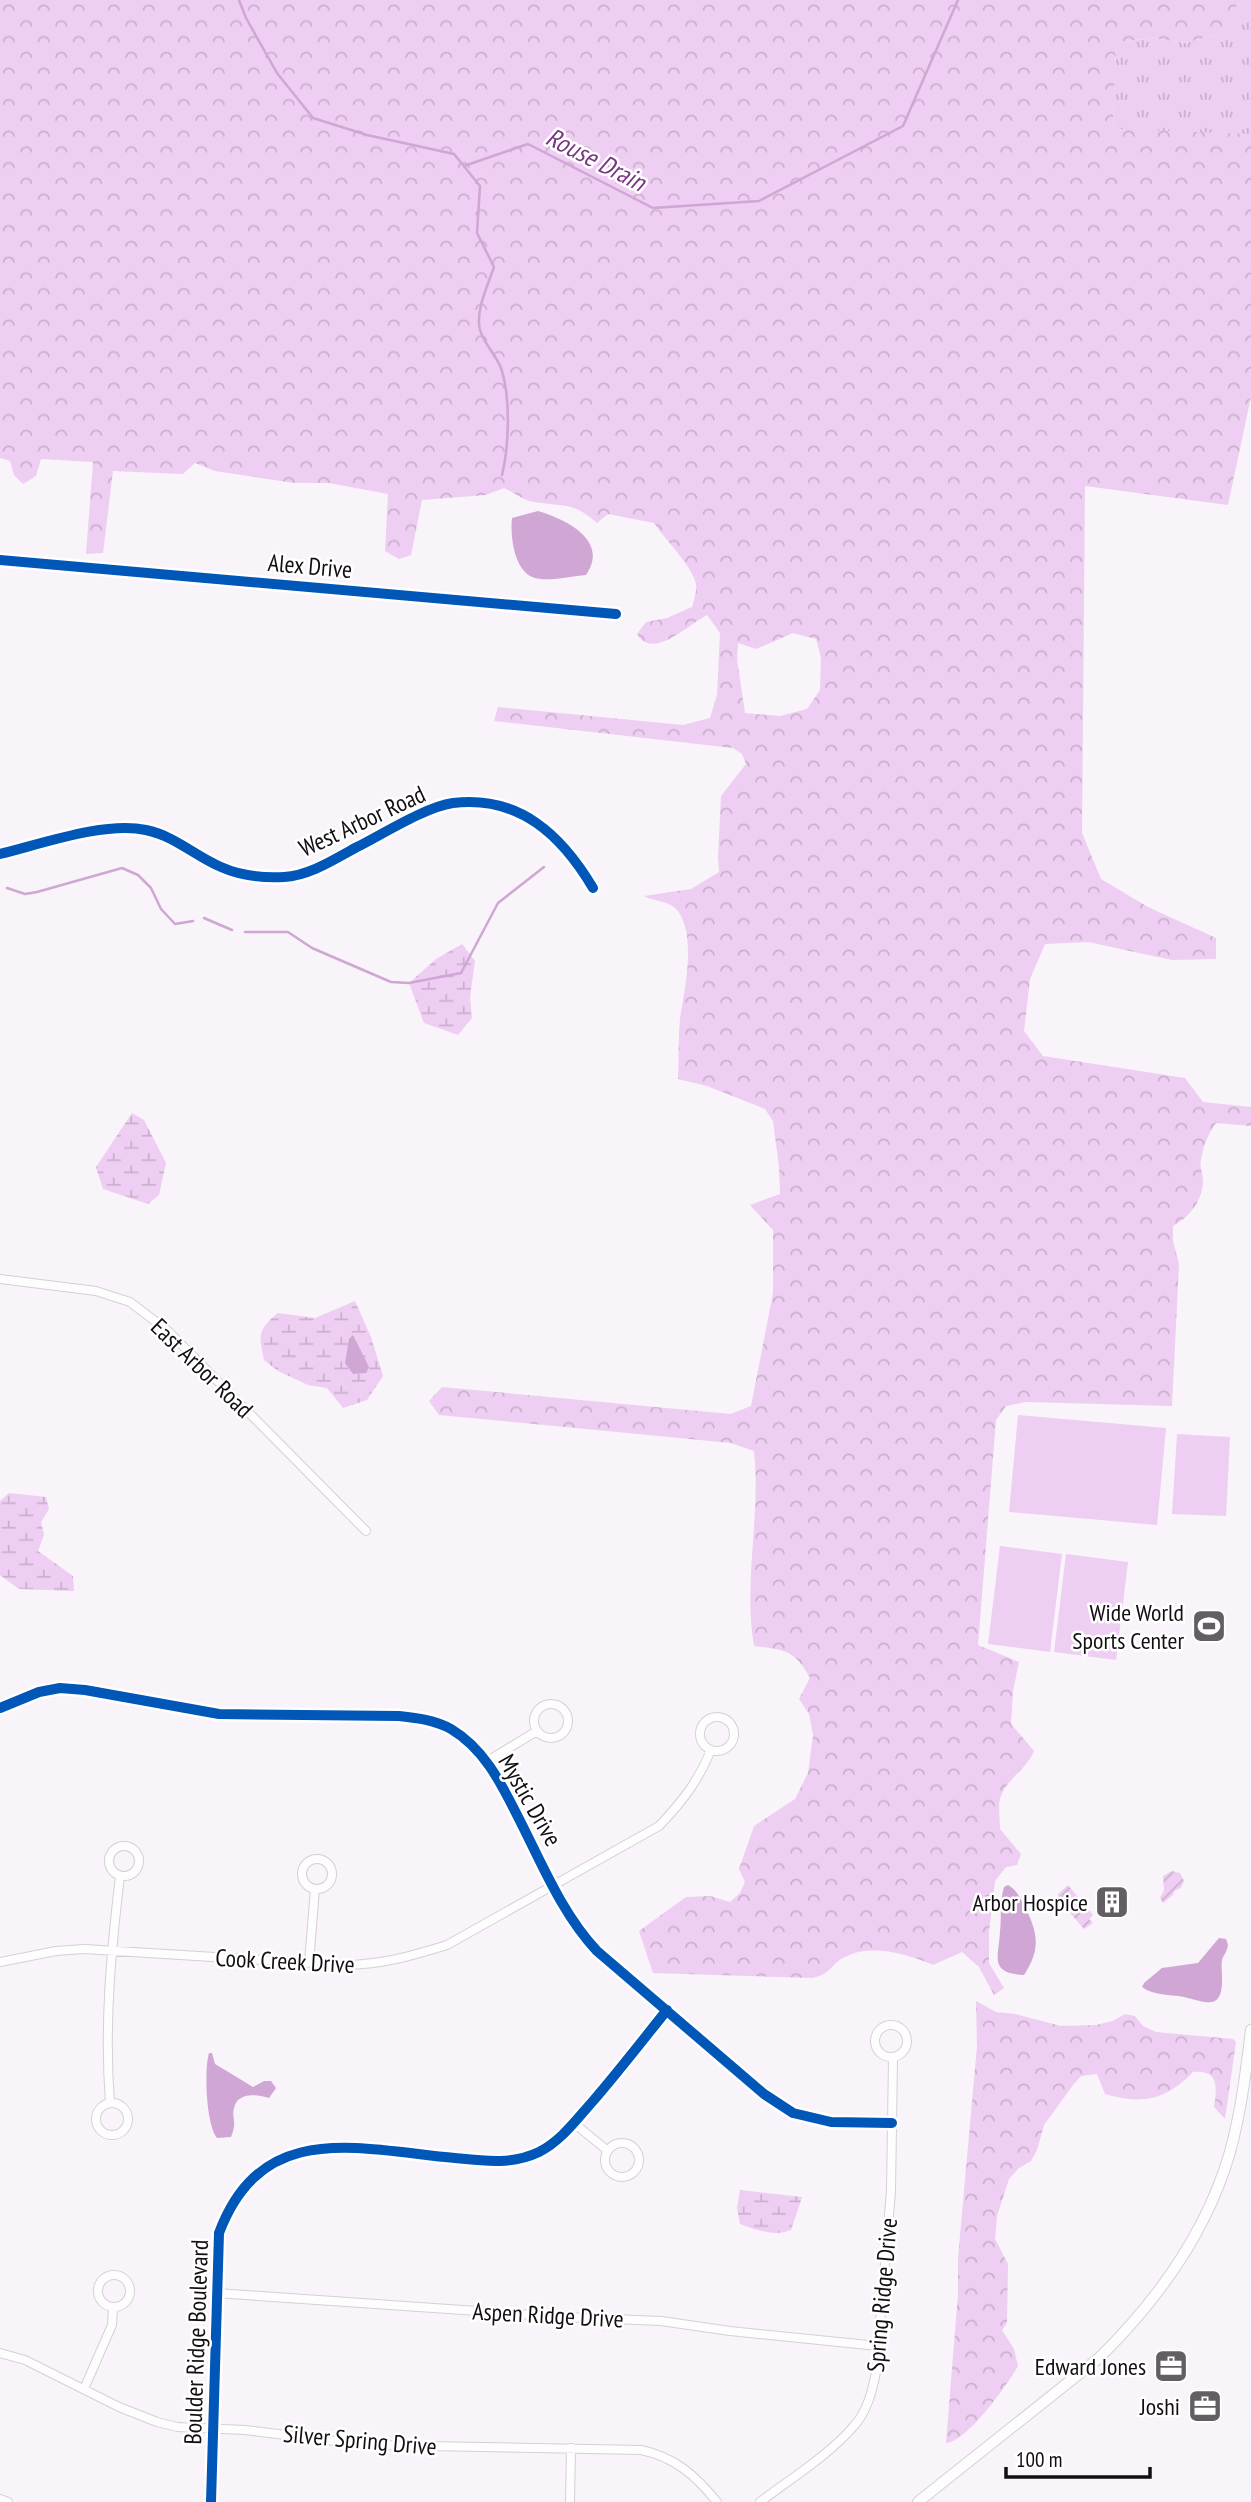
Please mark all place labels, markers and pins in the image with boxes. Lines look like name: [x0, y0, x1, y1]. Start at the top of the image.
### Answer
place label: Wide World Sports Center: [1072, 1597, 1184, 1656]
sports icon: Wide World Sports Center: [1190, 1607, 1228, 1645]
building icon: Arbor Hospice: [1093, 1883, 1131, 1921]
place label: Arbor Hospice: [973, 1887, 1088, 1918]
office icon: Edward Jones: [1152, 2347, 1190, 2385]
place label: Edward Jones: [1035, 2351, 1146, 2382]
office icon: Joshi: [1186, 2387, 1224, 2425]
place label: Joshi: [1139, 2391, 1180, 2422]

